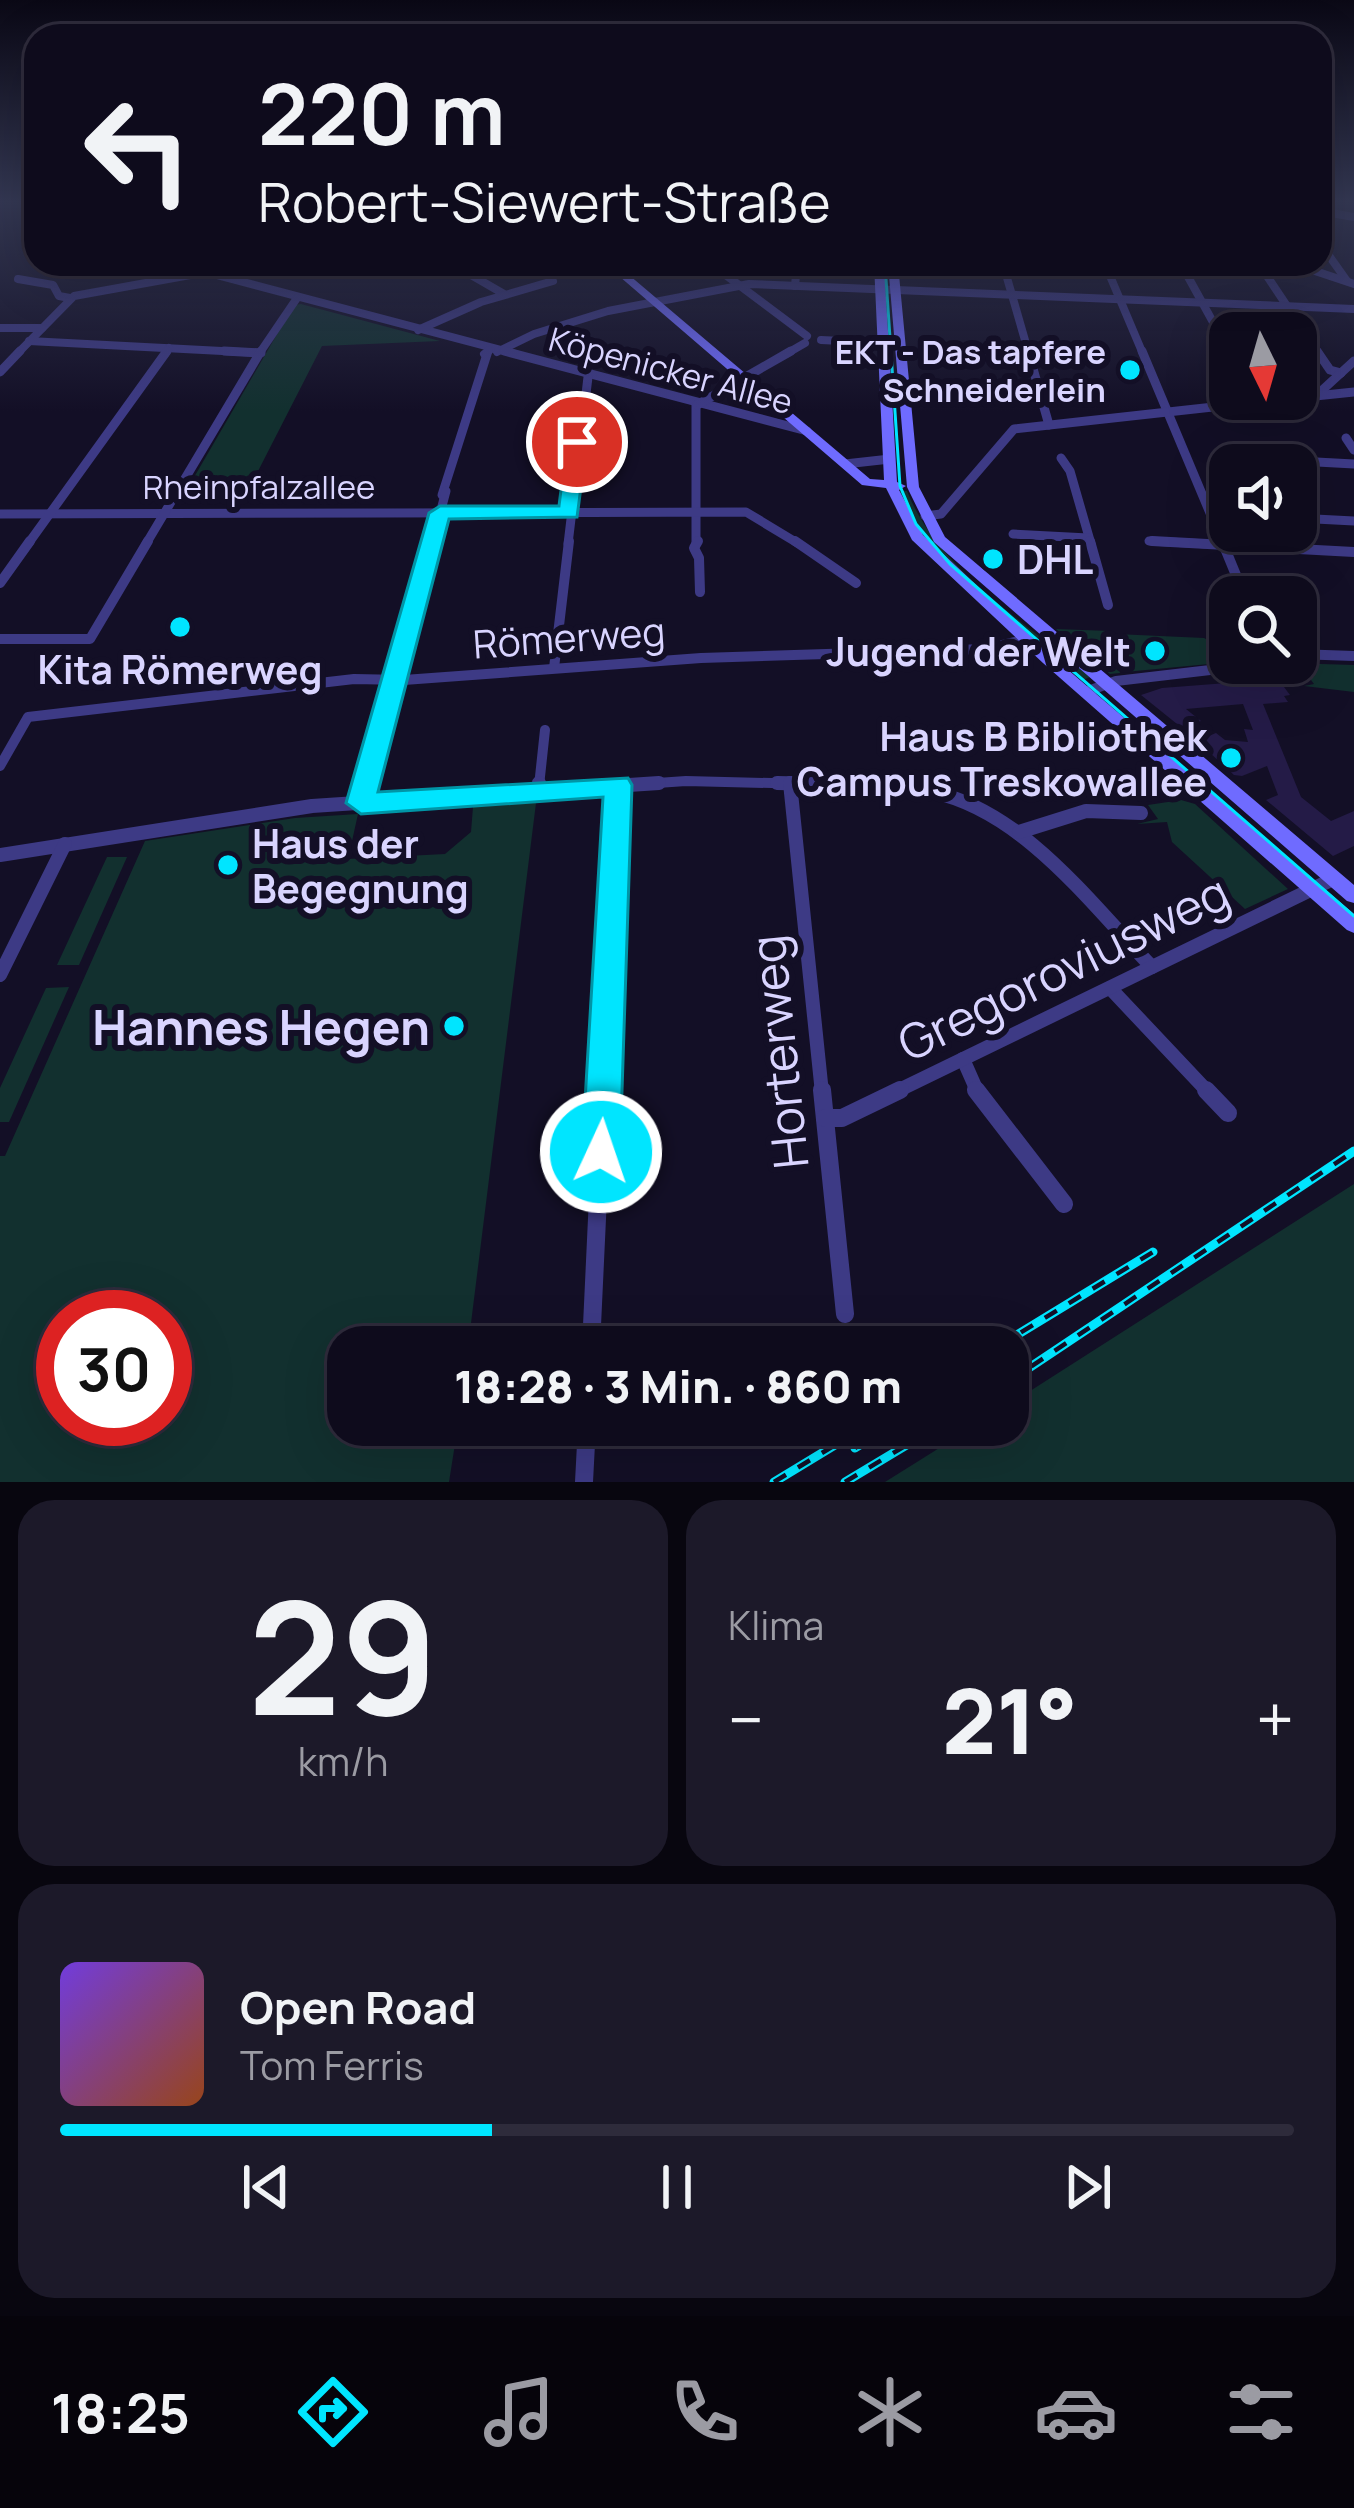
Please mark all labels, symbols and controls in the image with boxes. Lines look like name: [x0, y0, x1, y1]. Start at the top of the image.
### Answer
text: 220 m: [258, 55, 506, 170]
icon: left: [60, 72, 216, 228]
text: Robert-Siewert-Straße: [258, 164, 831, 238]
north arrow: [1209, 312, 1317, 420]
map controls: [1209, 312, 1317, 684]
street label: Köpenicker Allee: [544, 316, 798, 424]
place label: EKT - Das tapfere Schneiderlein: [835, 329, 1106, 412]
marker: EKT - Das tapfere Schneiderlein: [1117, 357, 1143, 383]
pin: [526, 391, 628, 493]
icon: arrive: [544, 409, 610, 475]
button: sound: [1209, 444, 1317, 552]
street label: Rheinpfalzallee: [143, 464, 375, 509]
place label: DHL: [1017, 532, 1093, 586]
marker: DHL: [980, 546, 1006, 572]
button: search: [1209, 576, 1317, 684]
street label: Römerweg: [471, 603, 667, 671]
marker: Kita Römerweg: [167, 614, 193, 640]
place label: Jugend der Welt: [826, 624, 1131, 678]
marker: Jugend der Welt: [1142, 638, 1168, 664]
place label: Kita Römerweg: [38, 642, 322, 696]
place label: Haus B Bibliothek Campus Treskowallee: [797, 709, 1208, 808]
marker: Haus B Bibliothek Campus Treskowallee: [1218, 745, 1244, 771]
place label: Haus der Begegnung: [252, 816, 469, 915]
marker: Haus der Begegnung: [215, 852, 241, 878]
street label: Gregoroviusweg: [887, 859, 1239, 1075]
street label: Horterweg: [733, 932, 823, 1172]
place label: Hannes Hegen: [92, 994, 430, 1059]
marker: Hannes Hegen: [441, 1013, 467, 1039]
position arrow: [538, 1089, 664, 1215]
speed limit sign: 30: [36, 1290, 192, 1446]
text: 18:28 · 3 Min. · 860 m: [454, 1355, 902, 1417]
text: 29: [248, 1549, 438, 1762]
text: Klima: [728, 1598, 824, 1652]
text: 21°: [942, 1658, 1078, 1781]
text: −: [728, 1674, 764, 1764]
text: +: [1256, 1674, 1294, 1764]
text: km/h: [298, 1734, 388, 1788]
text: Open Road: [240, 1976, 476, 2038]
text: Tom Ferris: [240, 2038, 424, 2092]
icon: previous: [233, 2154, 299, 2220]
icon: pause: [644, 2154, 710, 2220]
icon: next: [1055, 2154, 1121, 2220]
icon: directions: [291, 2370, 375, 2454]
icon: music: [477, 2370, 561, 2454]
icon: phone: [663, 2370, 747, 2454]
icon: climate: [848, 2370, 932, 2454]
icon: car: [1034, 2370, 1118, 2454]
icon: filters: [1219, 2370, 1303, 2454]
text: 18:25: [51, 2375, 190, 2449]

